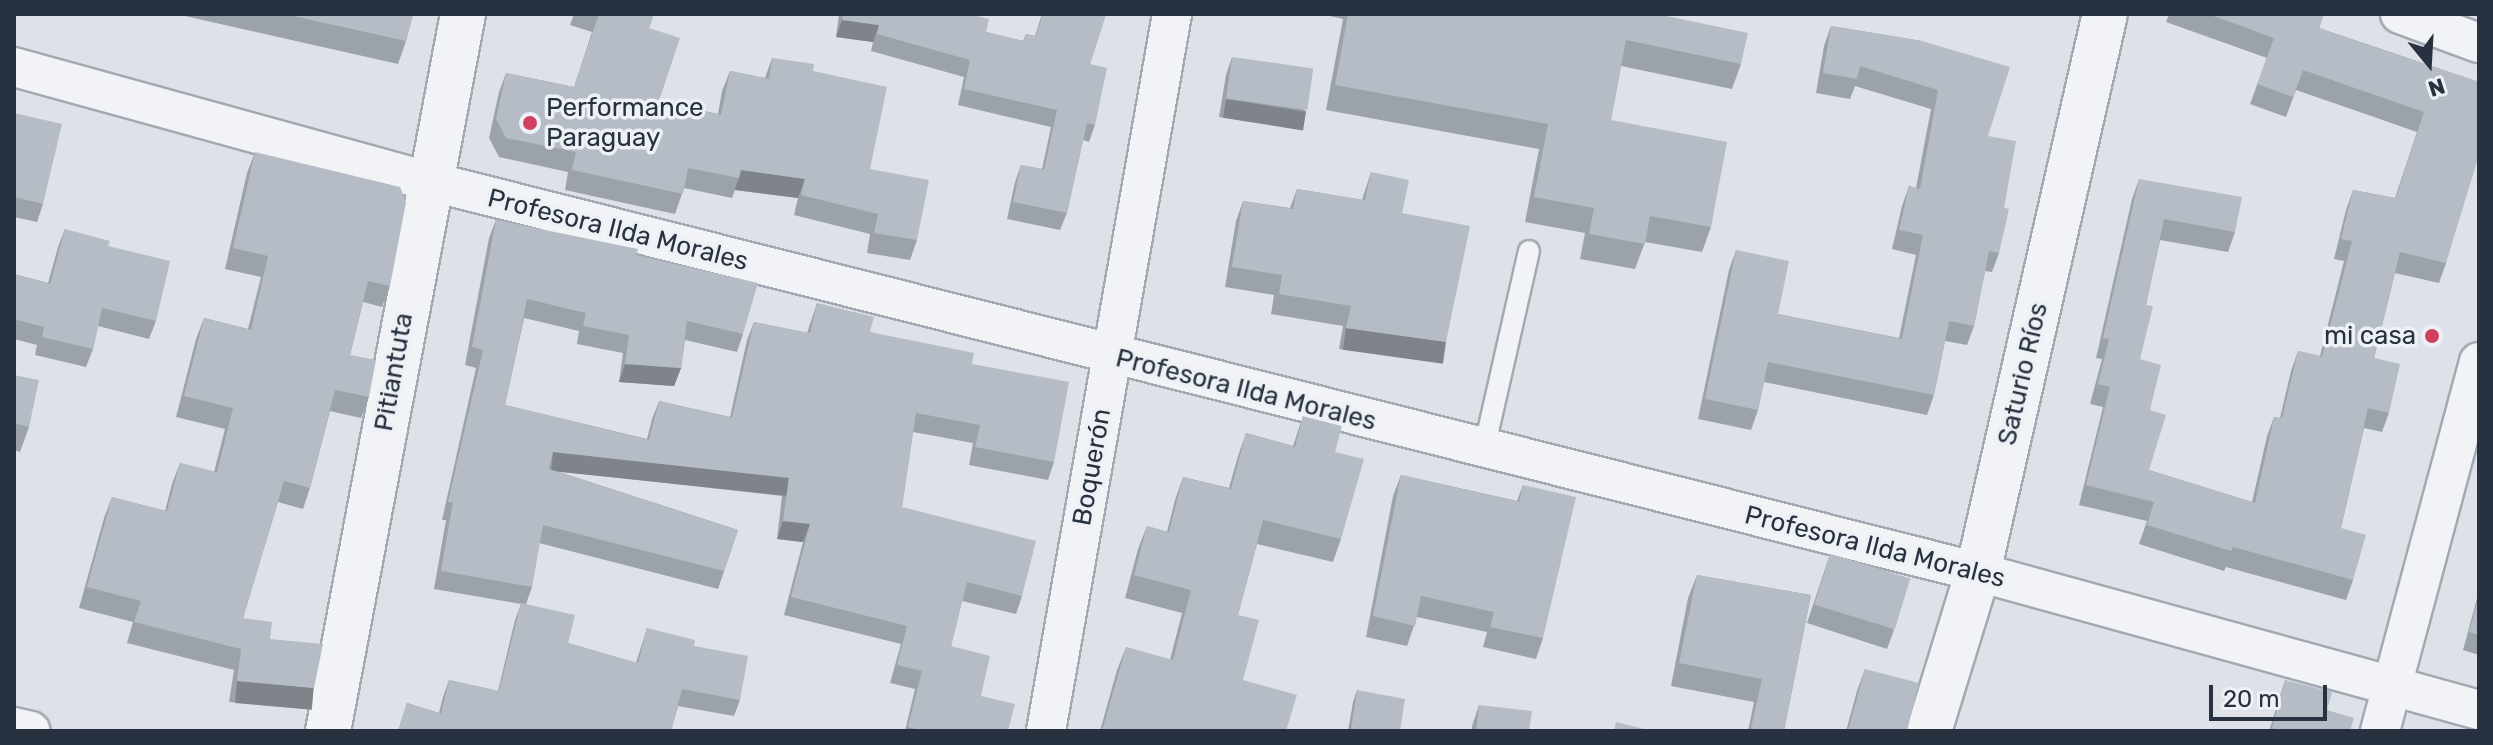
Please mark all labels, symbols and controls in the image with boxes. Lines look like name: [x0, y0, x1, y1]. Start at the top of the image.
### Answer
north arrow: [2389, 24, 2469, 104]
text: N: [2425, 72, 2448, 103]
place label: Performance Paraguay: [546, 92, 704, 154]
marker: Performance Paraguay: [521, 114, 539, 132]
street label: Profesora Ilda Morales: [485, 183, 751, 277]
street label: Saturio Ríos: [1991, 300, 2055, 448]
street label: Pitiantuta: [368, 310, 420, 434]
place label: mi casa: [2324, 320, 2416, 352]
marker: mi casa: [2423, 327, 2441, 345]
street label: Profesora Ilda Morales: [1113, 343, 1379, 437]
street label: Boquerón: [1066, 406, 1118, 528]
street label: Profesora Ilda Morales: [1742, 500, 2008, 594]
scale bar: [2213, 669, 2331, 719]
text: 20 m: [2223, 685, 2280, 713]

